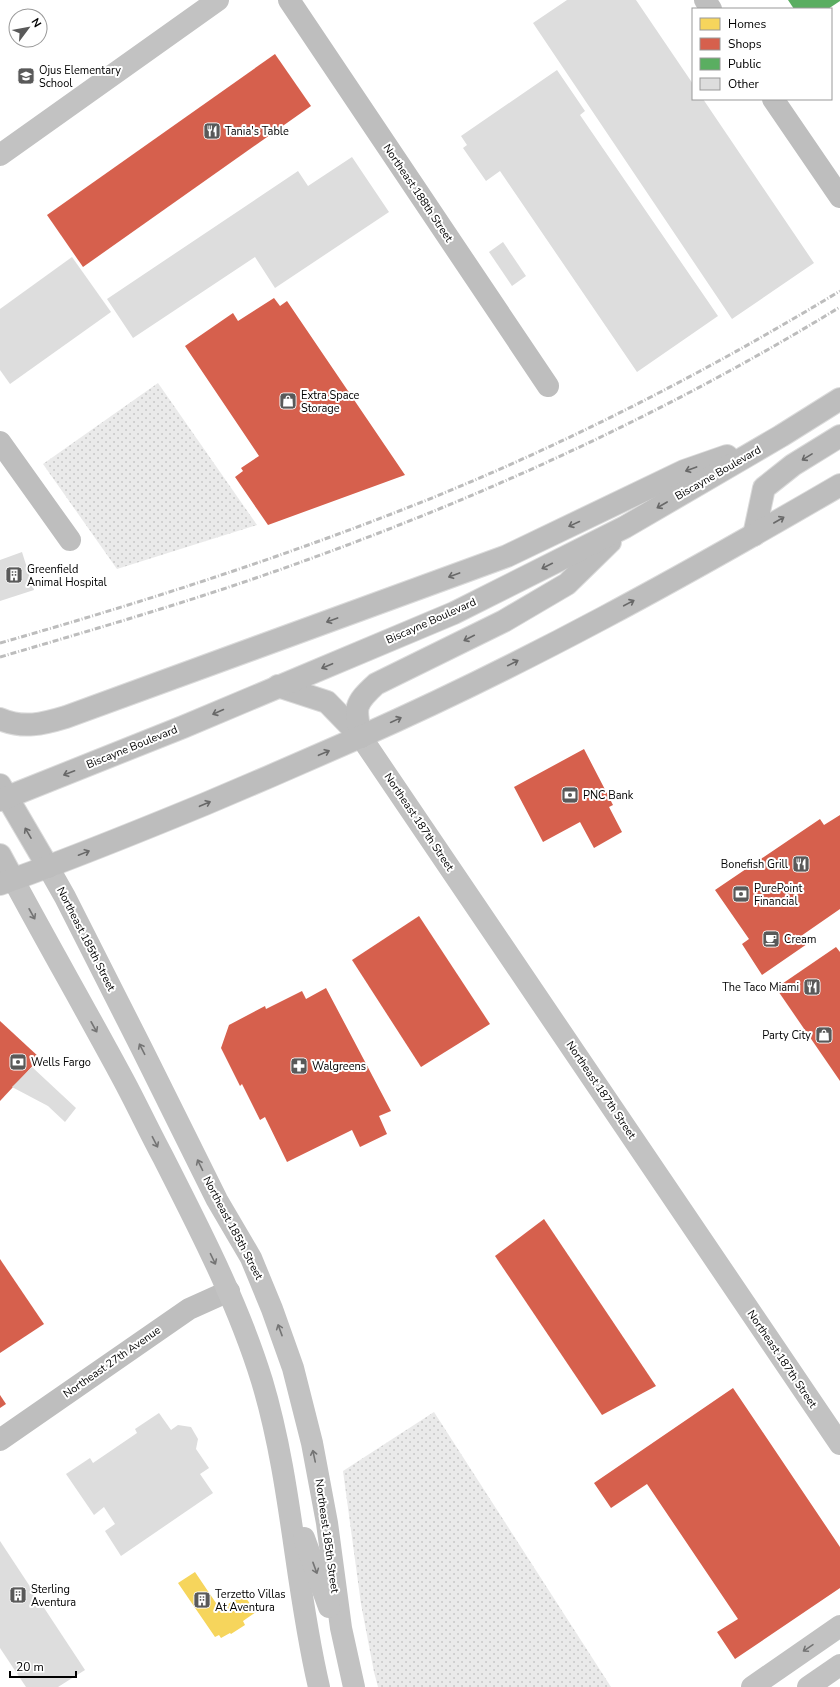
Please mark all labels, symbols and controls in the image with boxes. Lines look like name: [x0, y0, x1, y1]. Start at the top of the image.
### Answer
north arrow: [8, 8, 48, 48]
legend: [692, 8, 832, 100]
text: N: [28, 15, 45, 30]
text: Homes: [728, 16, 766, 32]
text: Shops: [728, 36, 762, 52]
text: Public: [728, 56, 762, 72]
place label: Ojus Elementary School: [39, 63, 121, 91]
school or university icon: Ojus Elementary School: [16, 66, 36, 86]
text: Other: [728, 76, 760, 92]
restaurant icon: Tania's Table: [202, 121, 222, 141]
place label: Tania's Table: [225, 124, 289, 139]
street label: Northeast 188th Street: [380, 141, 456, 245]
place label: Extra Space Storage: [301, 388, 360, 416]
shop icon: Extra Space Storage: [278, 391, 298, 411]
street label: Biscayne Boulevard: [672, 442, 764, 504]
one-way arrow: [801, 453, 813, 461]
one-way arrow: [686, 465, 698, 473]
one-way arrow: [656, 502, 668, 510]
one-way arrow: [773, 516, 785, 524]
one-way arrow: [568, 521, 580, 528]
place label: Greenfield Animal Hospital: [27, 562, 108, 590]
one-way arrow: [542, 563, 554, 570]
building icon: Greenfield Animal Hospital: [4, 565, 24, 585]
one-way arrow: [448, 572, 461, 579]
street label: Biscayne Boulevard: [384, 594, 478, 648]
one-way arrow: [622, 599, 634, 606]
one-way arrow: [327, 616, 339, 624]
one-way arrow: [463, 635, 475, 642]
one-way arrow: [507, 659, 519, 666]
one-way arrow: [321, 662, 333, 670]
one-way arrow: [212, 709, 224, 716]
one-way arrow: [390, 716, 402, 723]
street label: Biscayne Boulevard: [84, 722, 180, 772]
one-way arrow: [318, 749, 330, 756]
one-way arrow: [63, 769, 75, 777]
street label: Northeast 187th Street: [381, 770, 457, 874]
bank icon: PNC Bank: [560, 785, 580, 805]
place label: PNC Bank: [583, 788, 634, 803]
one-way arrow: [198, 800, 210, 807]
one-way arrow: [24, 827, 32, 839]
one-way arrow: [78, 848, 90, 856]
restaurant icon: Bonefish Grill: [791, 854, 811, 874]
place label: Bonefish Grill: [721, 857, 789, 872]
place label: PurePoint Financial: [754, 881, 802, 909]
street label: Northeast 185th Street: [53, 884, 119, 994]
bank icon: PurePoint Financial: [731, 884, 751, 904]
one-way arrow: [28, 908, 36, 920]
cafe icon: Cream: [761, 929, 781, 949]
place label: Cream: [784, 932, 816, 947]
restaurant icon: The Taco Miami: [802, 977, 822, 997]
place label: The Taco Miami: [722, 980, 799, 995]
one-way arrow: [91, 1021, 99, 1033]
shop icon: Party City: [814, 1025, 834, 1045]
place label: Party City: [762, 1028, 811, 1043]
street label: Northeast 187th Street: [563, 1038, 639, 1142]
one-way arrow: [138, 1043, 145, 1055]
bank icon: Wells Fargo: [8, 1052, 28, 1072]
place label: Wells Fargo: [31, 1055, 91, 1070]
pharmacy icon: Walgreens: [289, 1056, 309, 1076]
place label: Walgreens: [312, 1059, 366, 1074]
one-way arrow: [152, 1136, 159, 1148]
one-way arrow: [196, 1159, 203, 1171]
street label: Northeast 185th Street: [199, 1174, 267, 1282]
one-way arrow: [210, 1252, 217, 1264]
street label: Northeast 187th Street: [744, 1307, 820, 1411]
street label: Northeast 27th Avenue: [60, 1323, 164, 1401]
one-way arrow: [276, 1325, 284, 1337]
one-way arrow: [310, 1450, 318, 1463]
street label: Northeast 185th Street: [312, 1478, 342, 1594]
one-way arrow: [311, 1562, 319, 1574]
place label: Sterling Aventura: [31, 1582, 76, 1610]
building icon: Sterling Aventura: [8, 1585, 28, 1605]
place label: Terzetto Villas At Aventura: [215, 1587, 286, 1615]
building icon: Terzetto Villas At Aventura: [192, 1590, 212, 1610]
one-way arrow: [803, 1644, 814, 1652]
scale bar: [10, 1653, 76, 1679]
text: 20 m: [16, 1659, 44, 1675]

